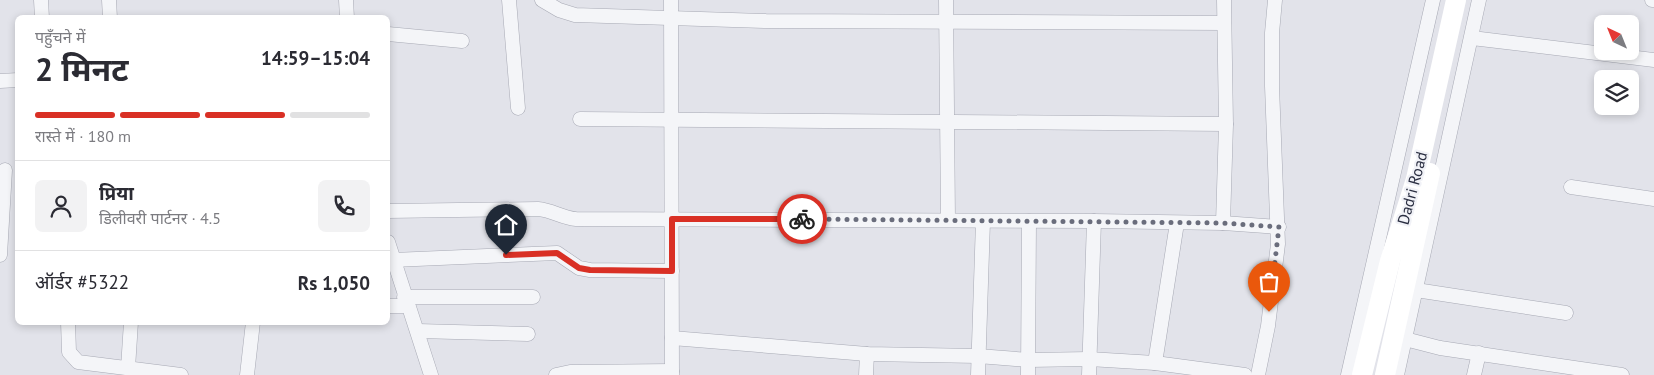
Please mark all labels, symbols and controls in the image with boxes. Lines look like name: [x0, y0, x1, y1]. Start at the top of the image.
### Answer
north arrow: [1594, 15, 1639, 60]
map controls: [1594, 15, 1639, 115]
text: पहुँचने में: [35, 27, 85, 47]
text: 14:59–15:04: [261, 46, 370, 70]
text: 2 मिनट: [35, 48, 128, 90]
button: layers: [1594, 70, 1639, 115]
text: रास्ते में · 180 m: [35, 126, 131, 146]
street label: Dadri Road: [1393, 149, 1431, 227]
button: person: [35, 180, 87, 232]
button: phone: [318, 180, 370, 232]
text: प्रिया: [99, 181, 134, 205]
courier: [777, 194, 827, 244]
pin: [485, 204, 527, 255]
icon: bike: [788, 205, 816, 233]
text: डिलीवरी पार्टनर · 4.5: [99, 208, 221, 228]
icon: home: [492, 211, 520, 239]
pin: [1248, 261, 1290, 312]
icon: bag: [1255, 268, 1283, 296]
text: ऑर्डर #5322: [35, 270, 129, 294]
text: Rs 1,050: [298, 271, 370, 295]

